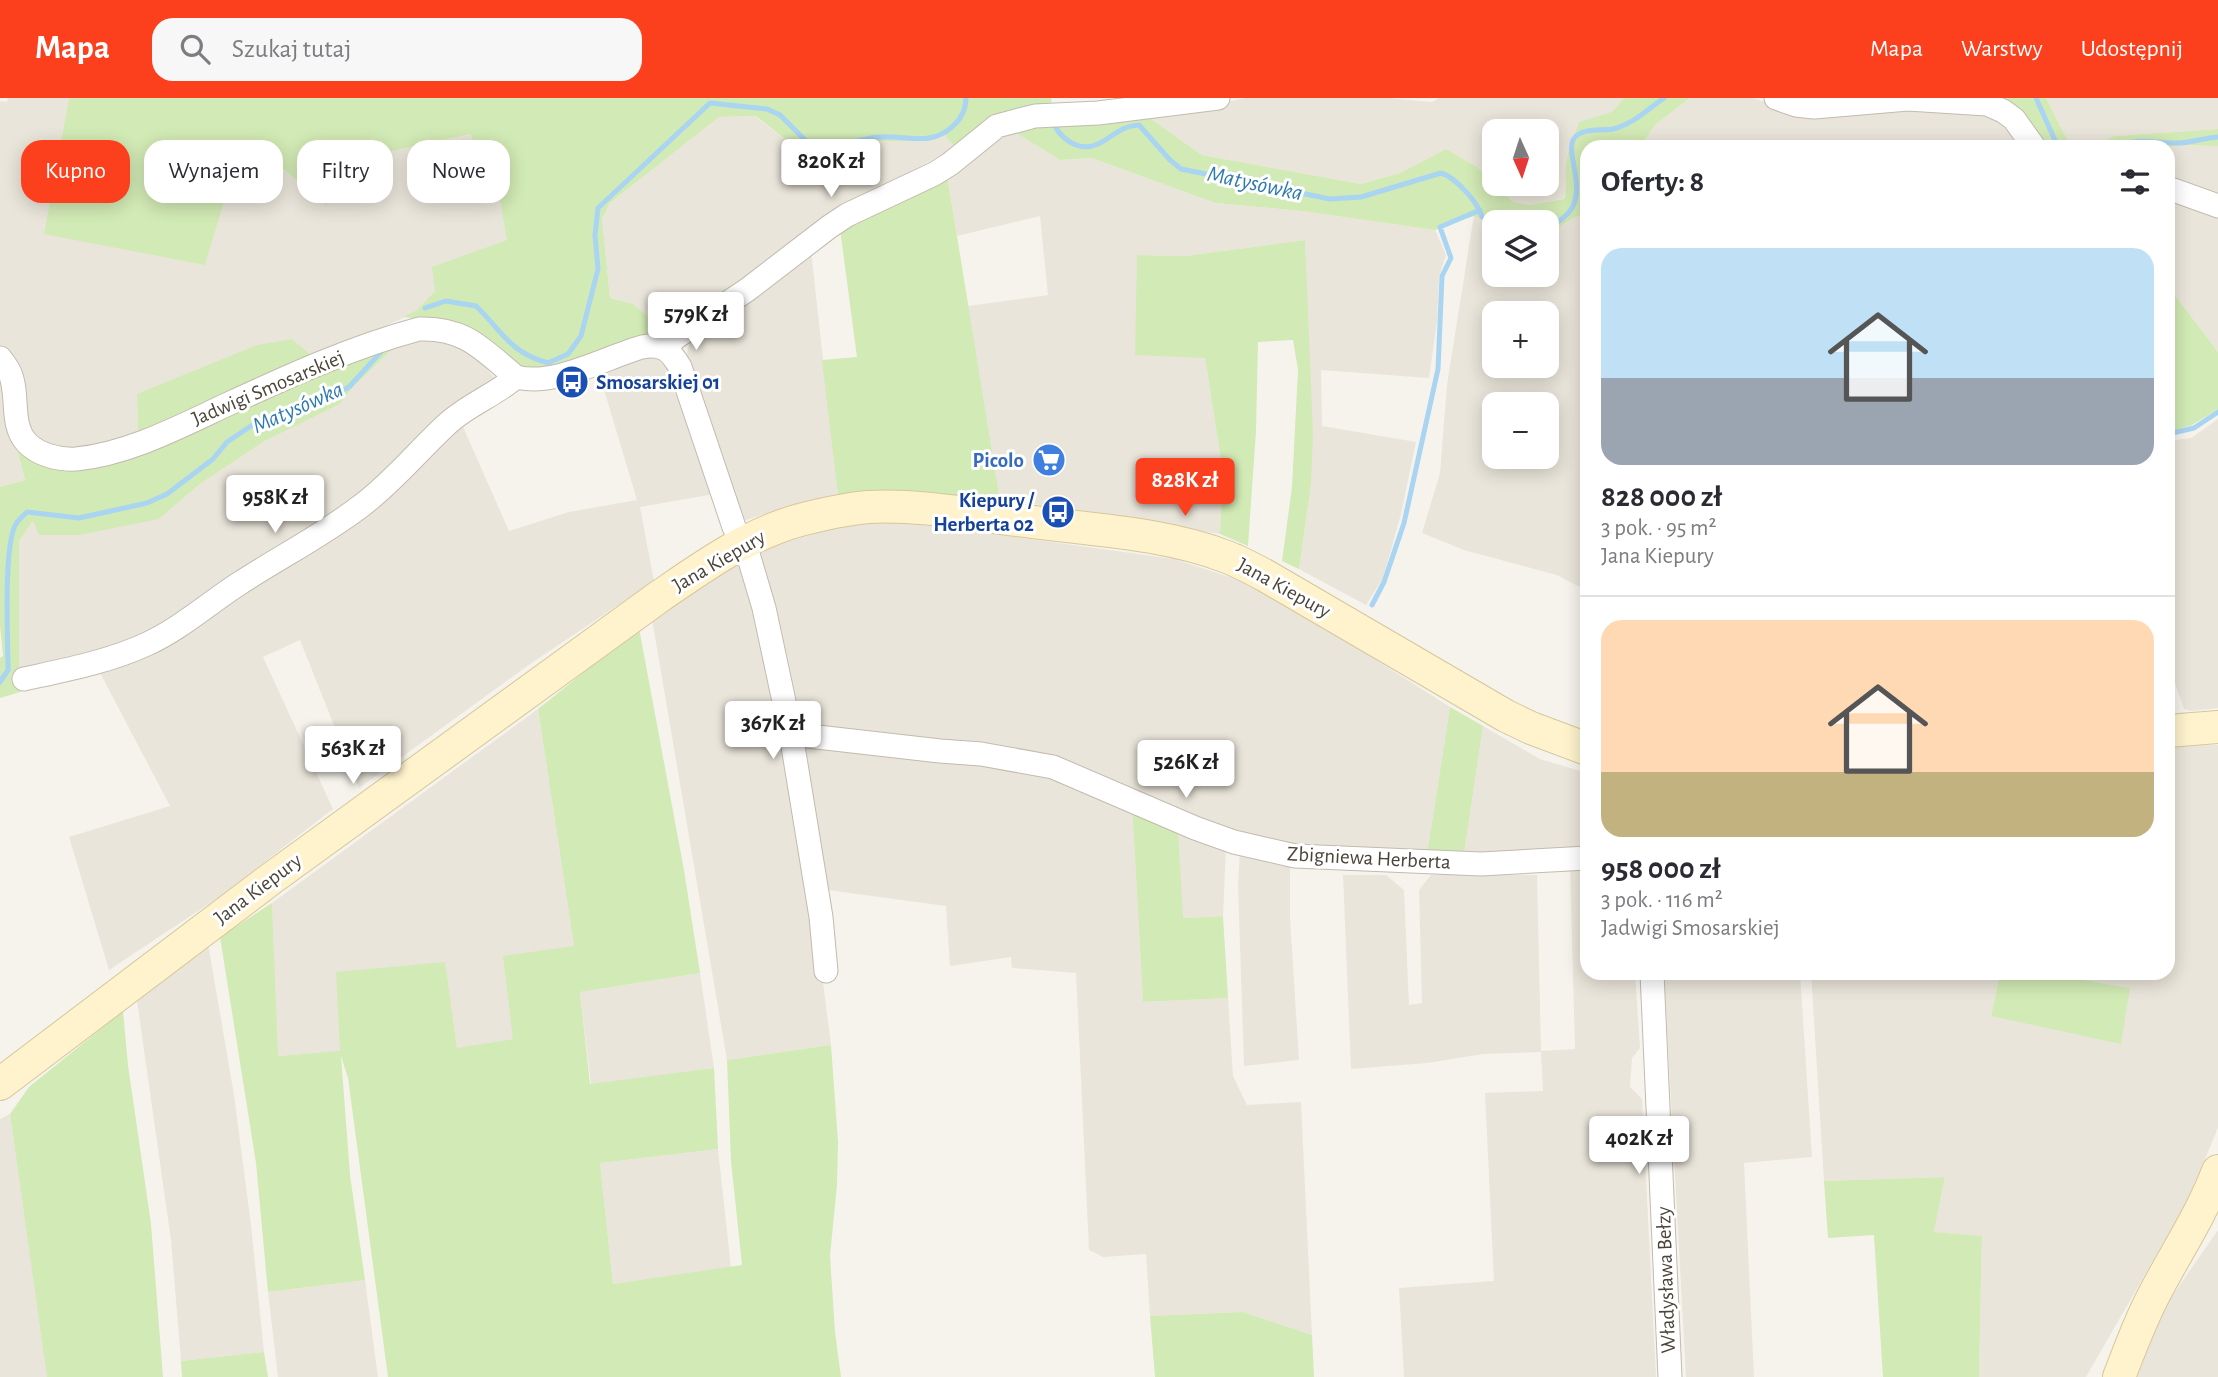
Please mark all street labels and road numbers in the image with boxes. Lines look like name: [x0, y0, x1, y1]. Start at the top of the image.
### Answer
street label: Jadwigi Smosarskiej: [189, 346, 347, 430]
street label: Jana Kiepury: [669, 526, 769, 596]
street label: Jana Kiepury: [1234, 554, 1334, 622]
street label: Zbigniewa Herberta: [1287, 843, 1452, 873]
street label: Jana Kiepury: [211, 850, 305, 928]
street label: Władysława Bełzy: [1653, 1206, 1679, 1354]

